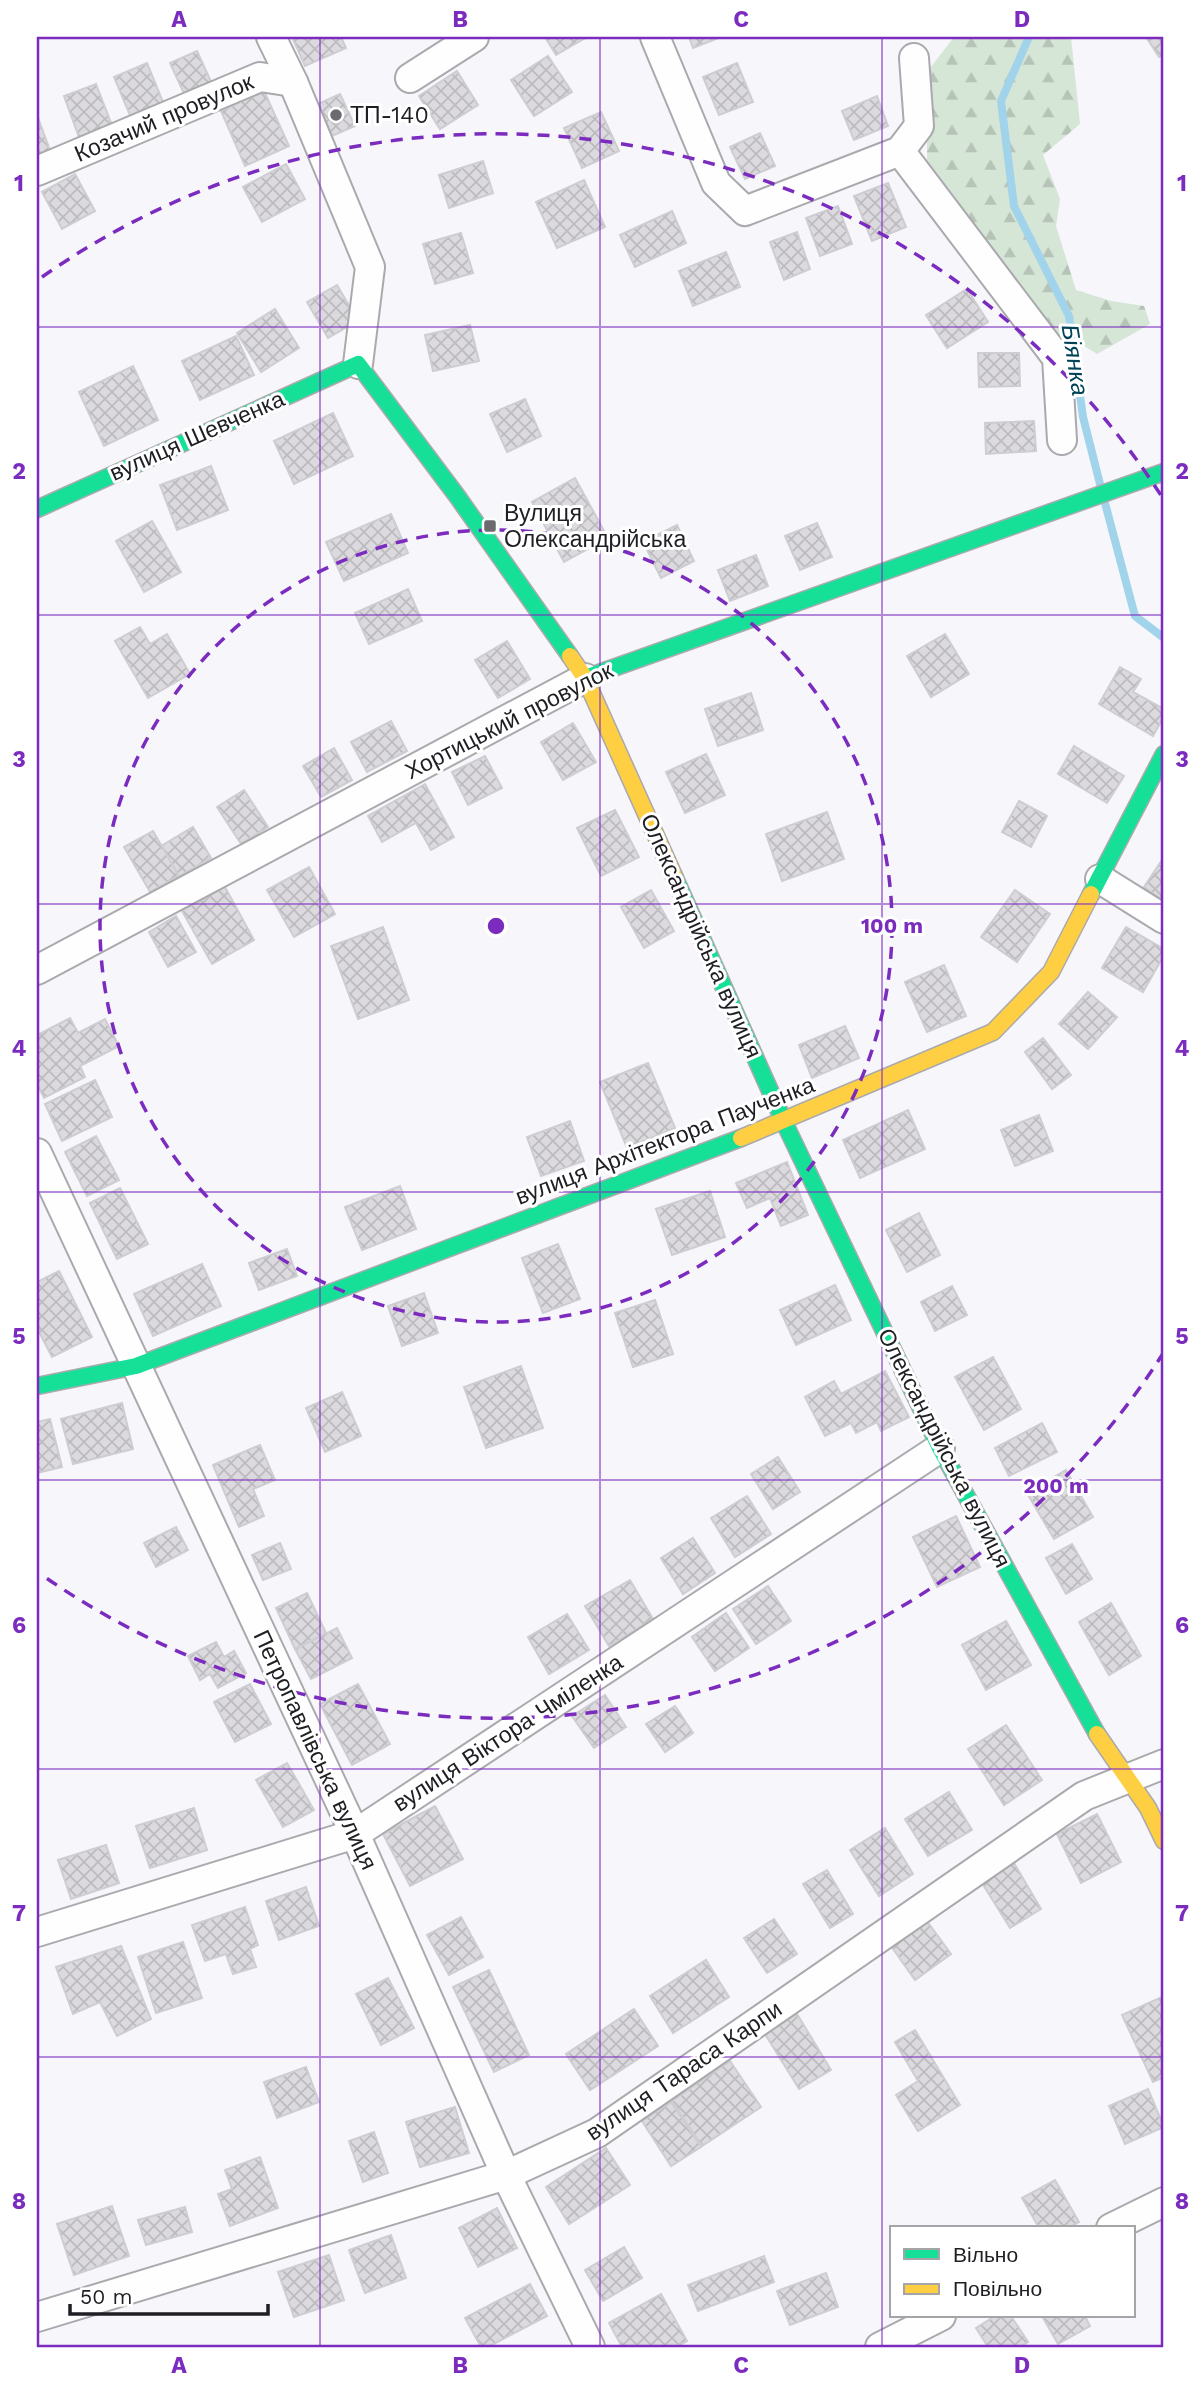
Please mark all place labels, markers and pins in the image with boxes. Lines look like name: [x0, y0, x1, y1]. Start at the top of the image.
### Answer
place label: ТП-140: [350, 102, 429, 129]
marker: ТП-140: [328, 107, 344, 123]
place label: Вулиця Олександрійська: [504, 500, 686, 553]
marker: Вулиця Олександрійська: [482, 518, 498, 534]
centre of rings: [484, 914, 508, 938]

